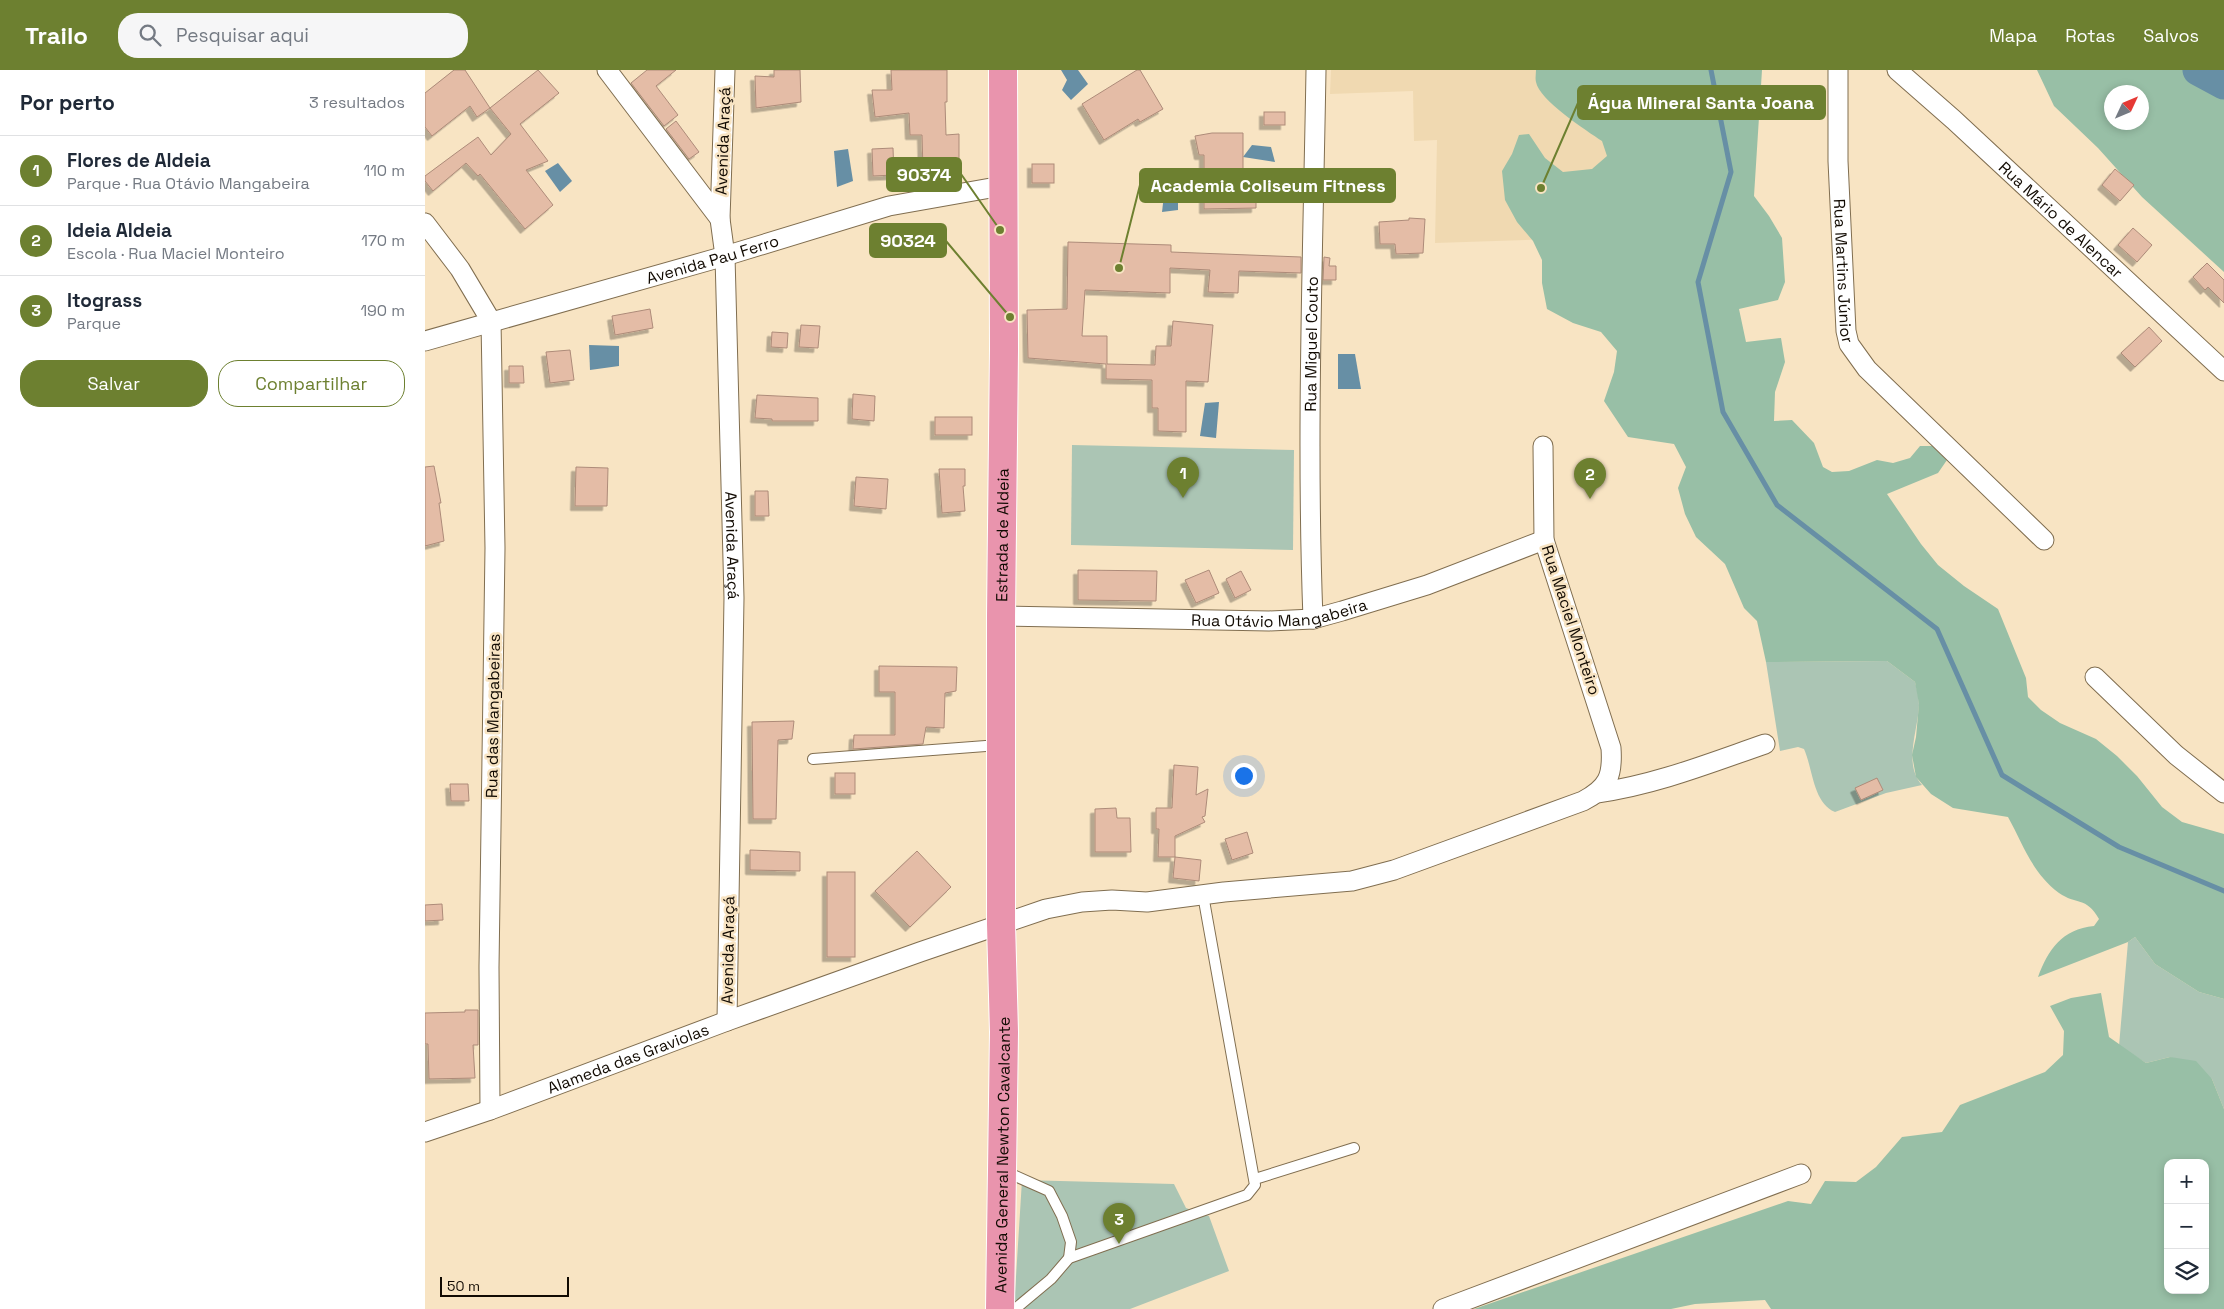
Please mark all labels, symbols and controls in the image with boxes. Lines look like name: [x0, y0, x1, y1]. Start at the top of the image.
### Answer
search box: [118, 13, 468, 58]
text: Trailo: [25, 20, 88, 51]
icon: search: [136, 21, 164, 49]
text: Pesquisar aqui: [176, 23, 309, 48]
text: Mapa: [1989, 24, 2037, 47]
text: Rotas: [2065, 24, 2115, 47]
text: Salvos: [2143, 24, 2199, 47]
north arrow: [2104, 85, 2149, 130]
callout: Água Mineral Santa Joana: [1578, 86, 1825, 119]
street label: Avenida Araçá: [711, 87, 735, 195]
text: Por perto: [20, 89, 115, 116]
text: Água Mineral Santa Joana: [1588, 91, 1815, 114]
text: 3 resultados: [309, 92, 405, 113]
text: Flores de Aldeia: [67, 148, 211, 173]
street label: Rua Mário de Alencar: [1995, 157, 2128, 282]
callout: 90374: [887, 158, 961, 191]
text: 1: [32, 160, 40, 181]
text: 110 m: [363, 160, 405, 181]
text: 90374: [897, 163, 952, 186]
callout: Academia Coliseum Fitness: [1140, 169, 1395, 202]
text: Parque · Rua Otávio Mangabeira: [67, 173, 310, 194]
text: Academia Coliseum Fitness: [1150, 174, 1386, 197]
street label: Rua Martins Júnior: [1829, 198, 1859, 345]
text: Ideia Aldeia: [67, 218, 172, 243]
callout: 90324: [870, 224, 946, 257]
text: 90324: [880, 229, 936, 252]
text: 2: [31, 230, 41, 251]
text: 170 m: [361, 230, 405, 251]
street label: Avenida Pau Ferro: [644, 230, 781, 288]
text: Escola · Rua Maciel Monteiro: [67, 243, 285, 264]
street label: Rua Miguel Couto: [1300, 276, 1322, 412]
text: Itograss: [67, 288, 142, 313]
text: 3: [31, 300, 41, 321]
text: 190 m: [360, 300, 405, 321]
text: Parque: [67, 313, 121, 334]
button: Salvar: [20, 360, 208, 407]
button: Compartilhar: [218, 360, 405, 407]
pin: 1: [1167, 457, 1199, 498]
pin: 2: [1574, 458, 1606, 499]
street label: Estrada de Aldeia: [991, 468, 1013, 602]
street label: Avenida Araçá: [721, 491, 745, 600]
street label: Rua Maciel Monteiro: [1537, 542, 1605, 698]
street label: Rua Otávio Mangabeira: [1191, 593, 1370, 632]
street label: Rua das Mangabeiras: [481, 634, 505, 798]
your location: [1231, 763, 1257, 789]
street label: Avenida Araçá: [717, 896, 739, 1004]
street label: Avenida General Newton Cavalcante: [990, 1016, 1015, 1293]
street label: Alameda das Graviolas: [544, 1018, 712, 1098]
map controls: [2164, 1159, 2209, 1294]
button: +: [2164, 1159, 2209, 1204]
pin: 3: [1103, 1203, 1135, 1244]
button: −: [2164, 1204, 2209, 1249]
button: layers: [2164, 1249, 2209, 1294]
scale bar: [440, 1274, 569, 1297]
text: 50 m: [447, 1277, 480, 1295]

